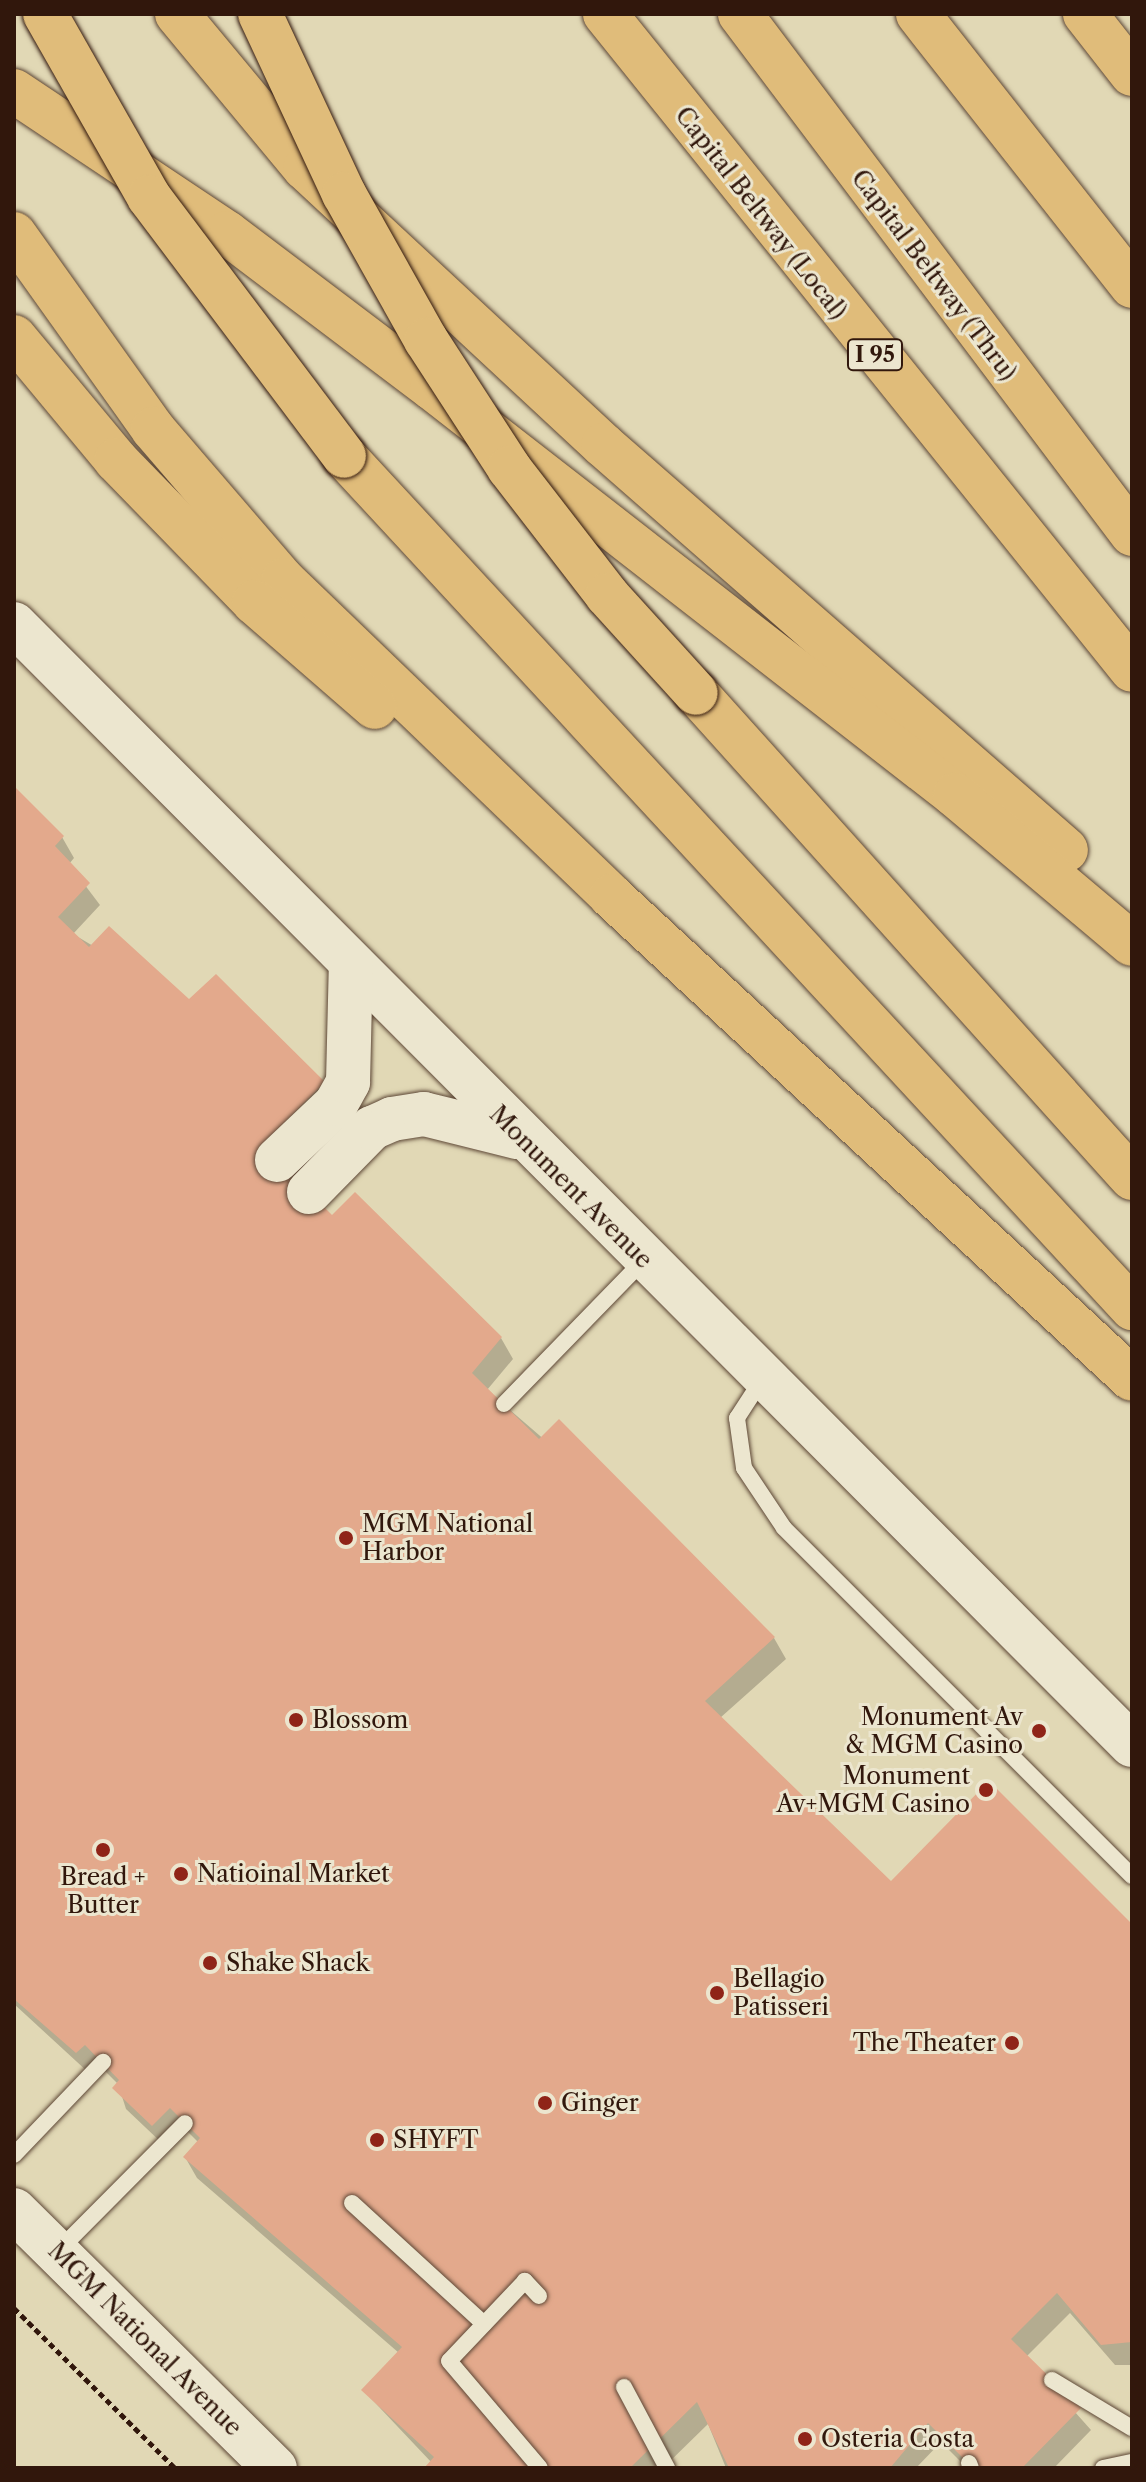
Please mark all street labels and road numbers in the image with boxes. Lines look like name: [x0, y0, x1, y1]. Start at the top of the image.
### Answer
street label: Capital Beltway (Local): [669, 101, 853, 325]
street label: Capital Beltway (Thru): [845, 164, 1023, 386]
road number: I 95: [845, 337, 905, 373]
street label: Monument Avenue: [483, 1099, 659, 1275]
street label: MGM National Avenue: [42, 2236, 248, 2442]

